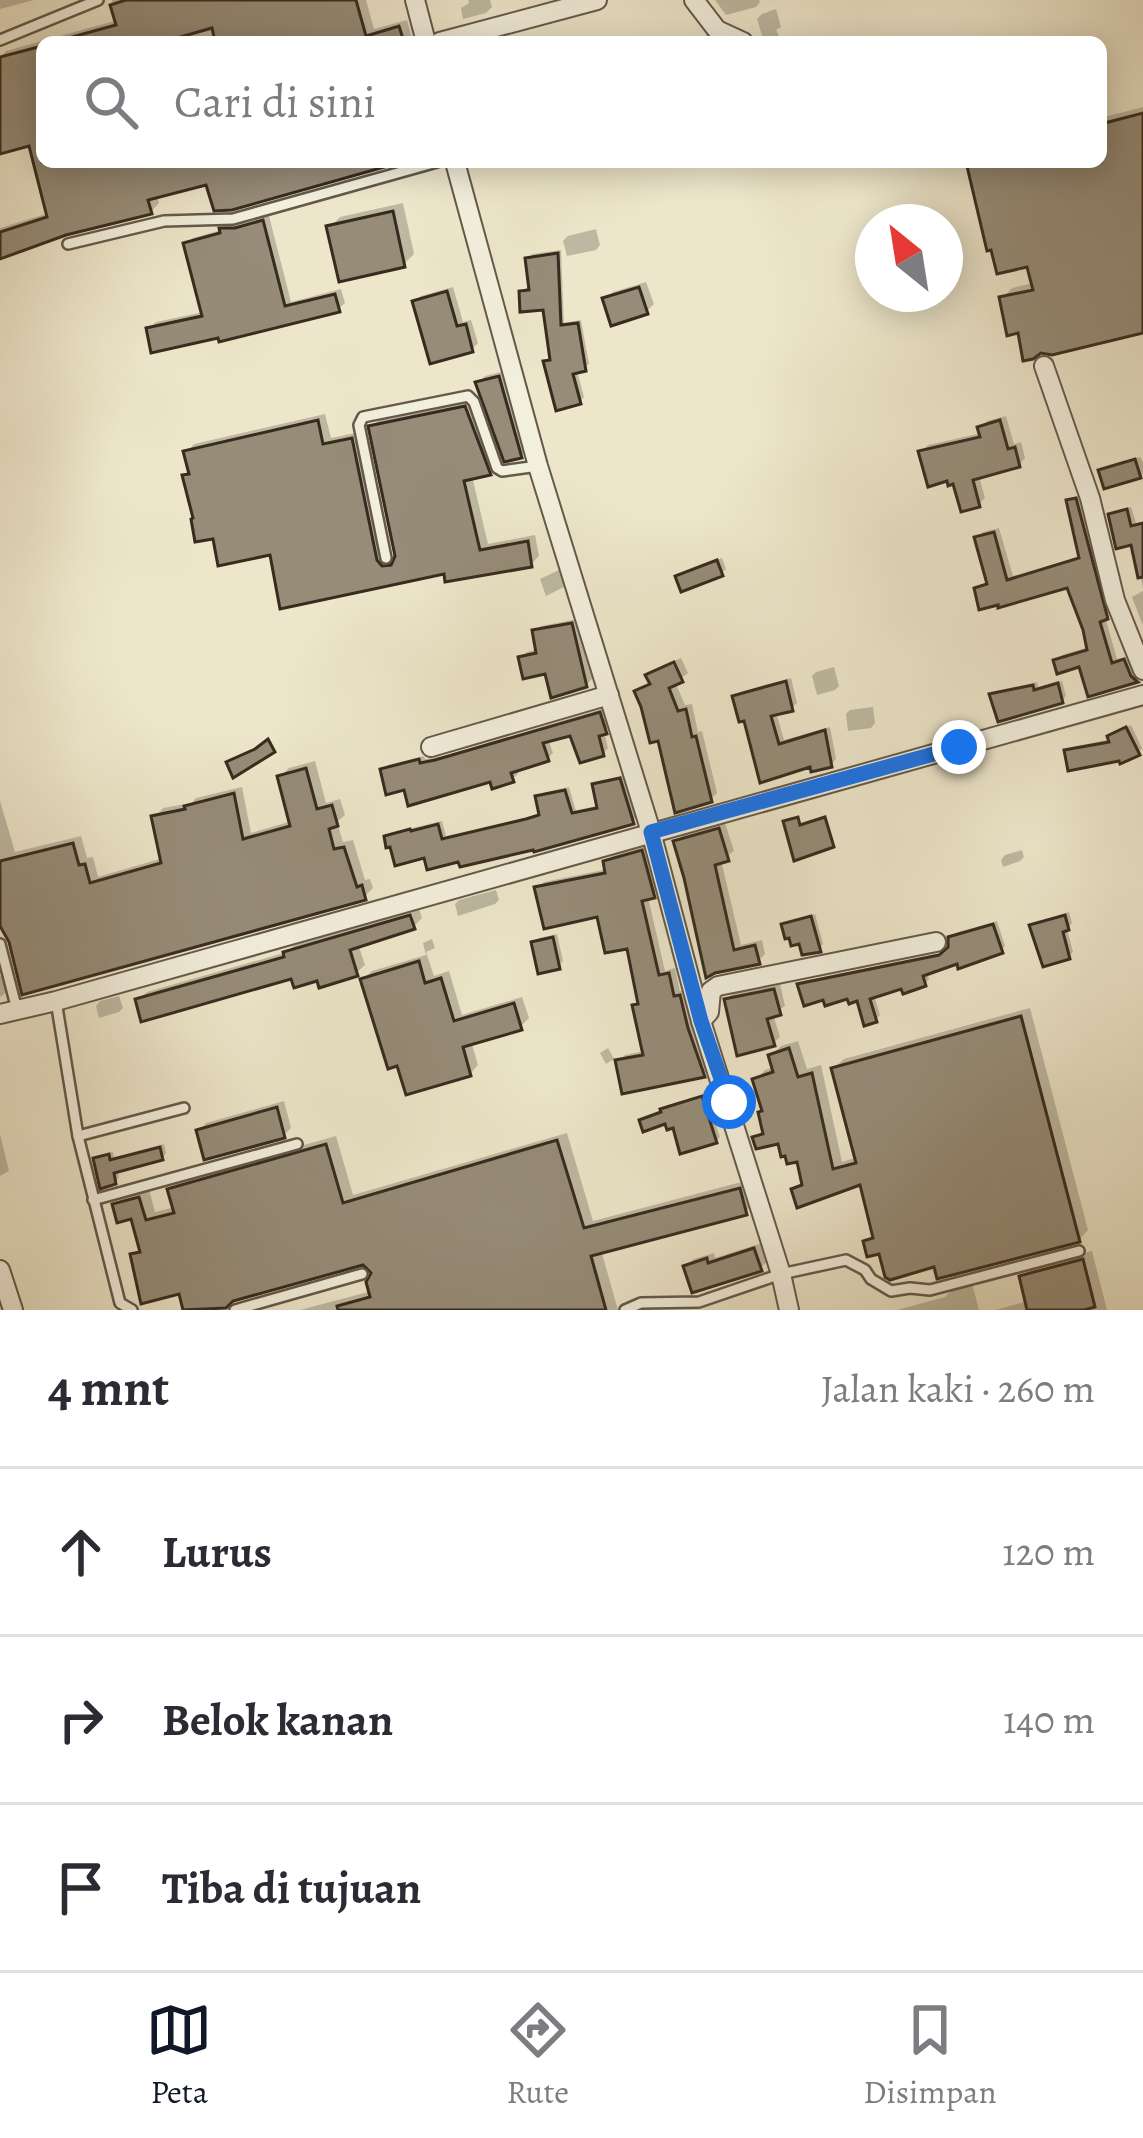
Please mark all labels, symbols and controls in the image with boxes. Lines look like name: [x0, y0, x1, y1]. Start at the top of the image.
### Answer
search box: [36, 36, 1107, 168]
icon: search: [78, 69, 144, 135]
text: Cari di sini: [174, 71, 376, 133]
north arrow: [855, 204, 963, 312]
route end: [932, 720, 986, 774]
route start: [702, 1075, 756, 1129]
text: 4 mnt: [48, 1353, 169, 1423]
text: Jalan kaki · 260 m: [821, 1362, 1095, 1415]
icon: ahead: [48, 1519, 114, 1585]
text: Lurus: [162, 1521, 272, 1583]
text: 120 m: [1002, 1525, 1095, 1578]
icon: right: [48, 1687, 114, 1753]
text: Belok kanan: [162, 1689, 393, 1751]
text: 140 m: [1003, 1693, 1095, 1746]
icon: arrive: [48, 1855, 114, 1921]
text: Tiba di tujuan: [162, 1857, 421, 1919]
tab: Peta: [146, 1997, 212, 2114]
tab: Rute: [505, 1997, 571, 2114]
tab: Disimpan: [863, 1997, 997, 2114]

